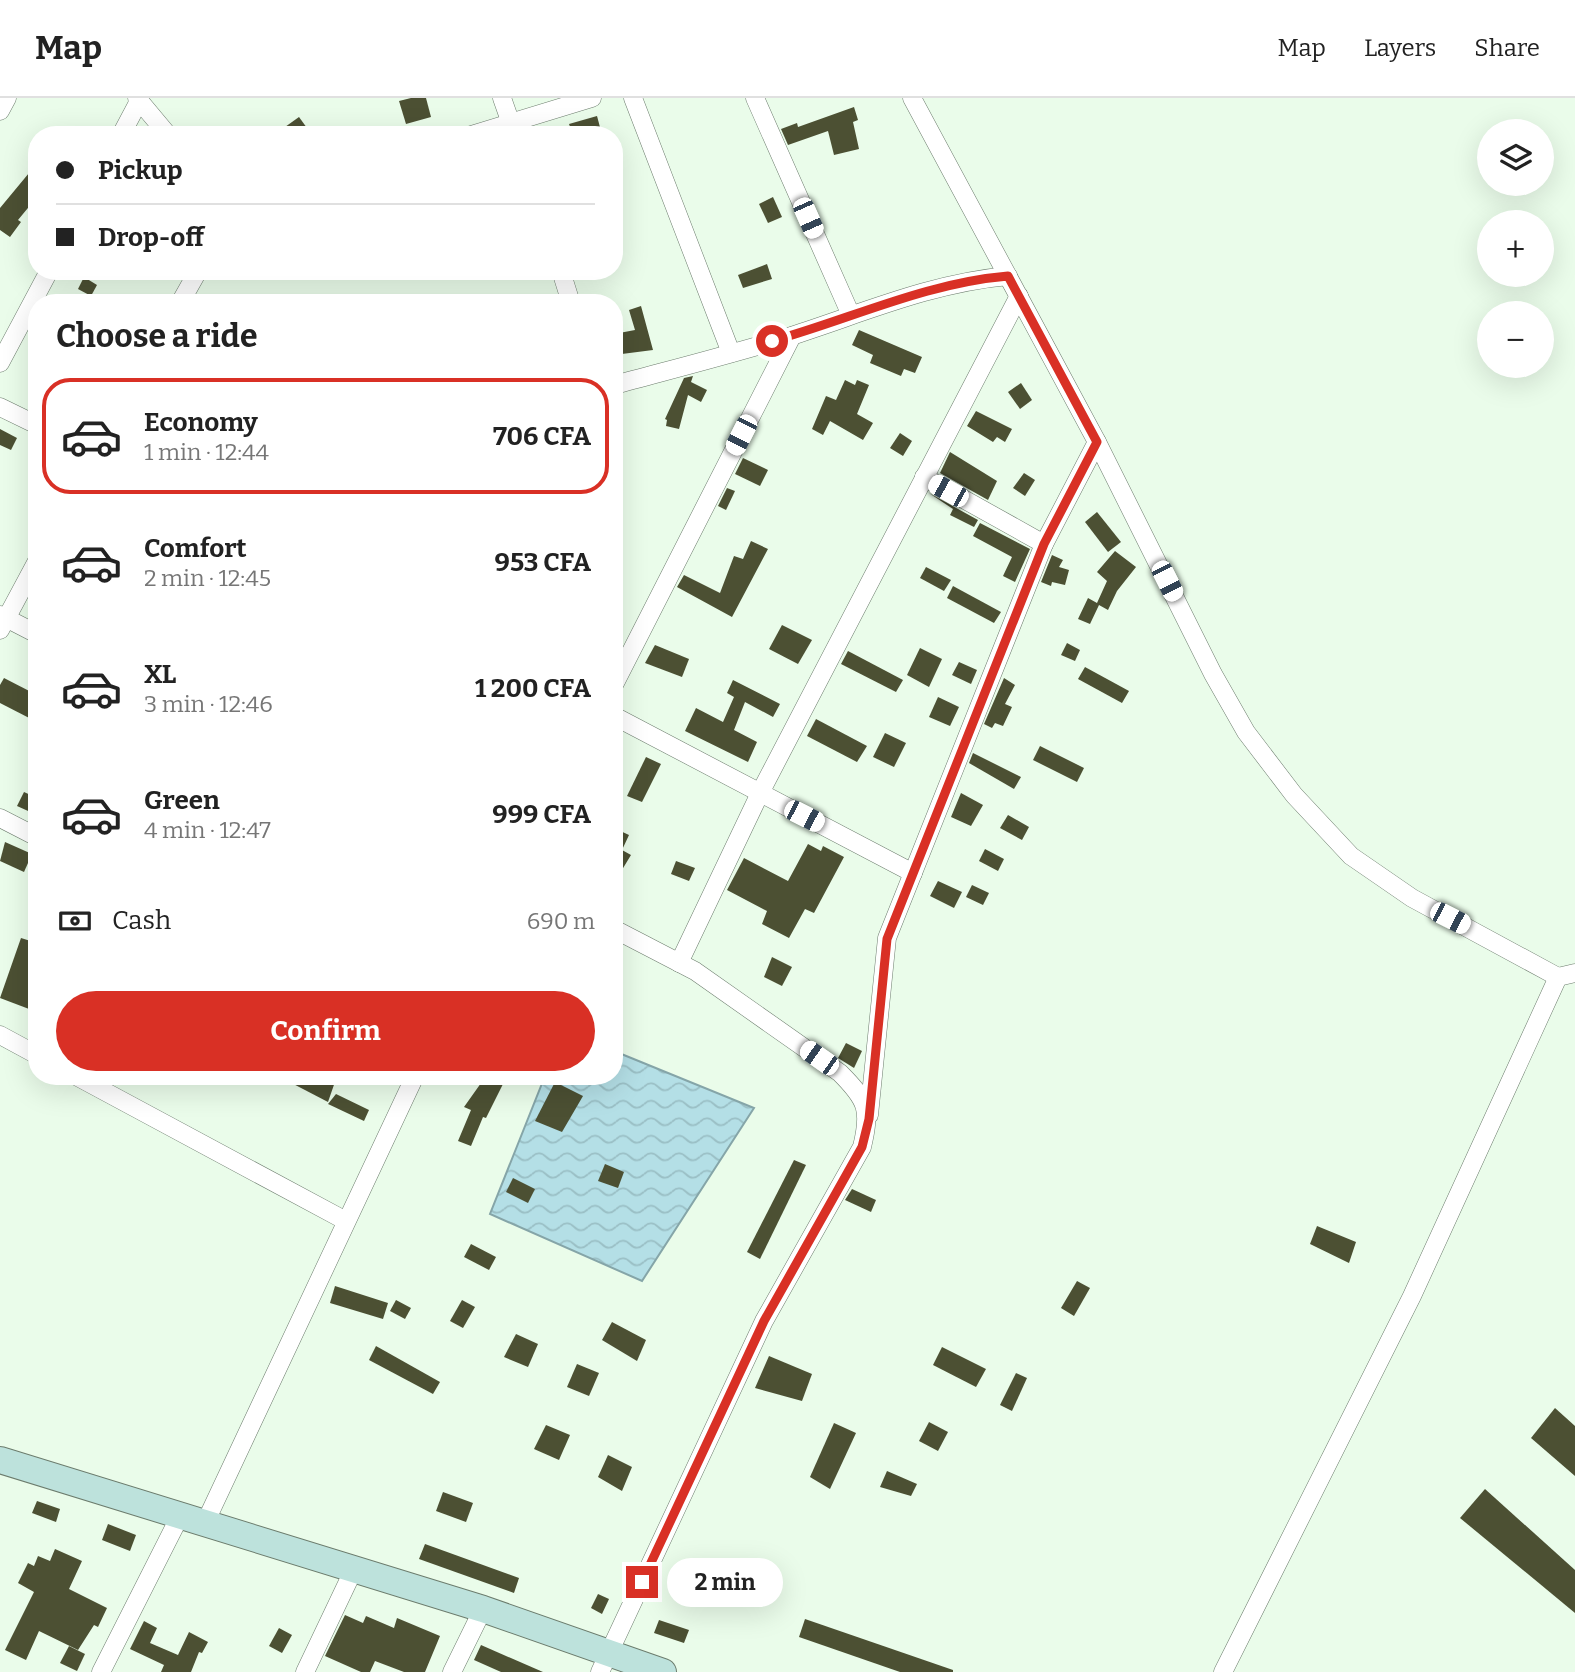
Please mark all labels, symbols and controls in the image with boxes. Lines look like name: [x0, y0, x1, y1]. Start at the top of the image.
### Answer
text: Map: [35, 28, 102, 68]
text: Map: [1278, 34, 1326, 62]
text: Layers: [1364, 34, 1436, 62]
text: Share: [1474, 34, 1540, 62]
map controls: [1477, 119, 1554, 378]
button: layers: [1477, 119, 1554, 196]
text: Pickup: [98, 155, 183, 186]
car: [790, 195, 827, 241]
button: +: [1477, 210, 1554, 287]
text: Drop-off: [98, 222, 204, 253]
button: −: [1477, 301, 1554, 378]
text: Choose a ride: [56, 317, 257, 355]
route start: [756, 325, 788, 357]
icon: car: [60, 405, 123, 468]
text: Economy: [144, 407, 258, 438]
car: [723, 412, 760, 458]
text: 706 CFA: [493, 421, 591, 452]
text: 1 min · 12:44: [144, 438, 269, 466]
car: [925, 472, 972, 510]
icon: car: [60, 531, 123, 594]
text: Comfort: [144, 533, 247, 564]
text: 953 CFA: [495, 547, 591, 578]
car: [1149, 558, 1186, 604]
text: 2 min · 12:45: [144, 564, 271, 592]
icon: car: [60, 657, 123, 720]
text: XL: [144, 659, 176, 690]
text: 1 200 CFA: [475, 673, 591, 704]
text: 3 min · 12:46: [144, 690, 273, 718]
icon: car: [60, 783, 123, 846]
text: Green: [144, 785, 220, 816]
car: [781, 797, 828, 835]
text: 999 CFA: [492, 799, 591, 830]
text: 4 min · 12:47: [144, 816, 271, 844]
car: [1427, 899, 1474, 937]
icon: cash: [56, 902, 94, 940]
text: Cash: [112, 905, 171, 936]
text: 690 m: [527, 907, 595, 935]
button: Confirm: [56, 991, 595, 1071]
car: [796, 1037, 843, 1079]
callout: 2 min: [666, 1558, 782, 1606]
route end: [626, 1566, 658, 1598]
text: 2 min: [694, 1568, 756, 1596]

